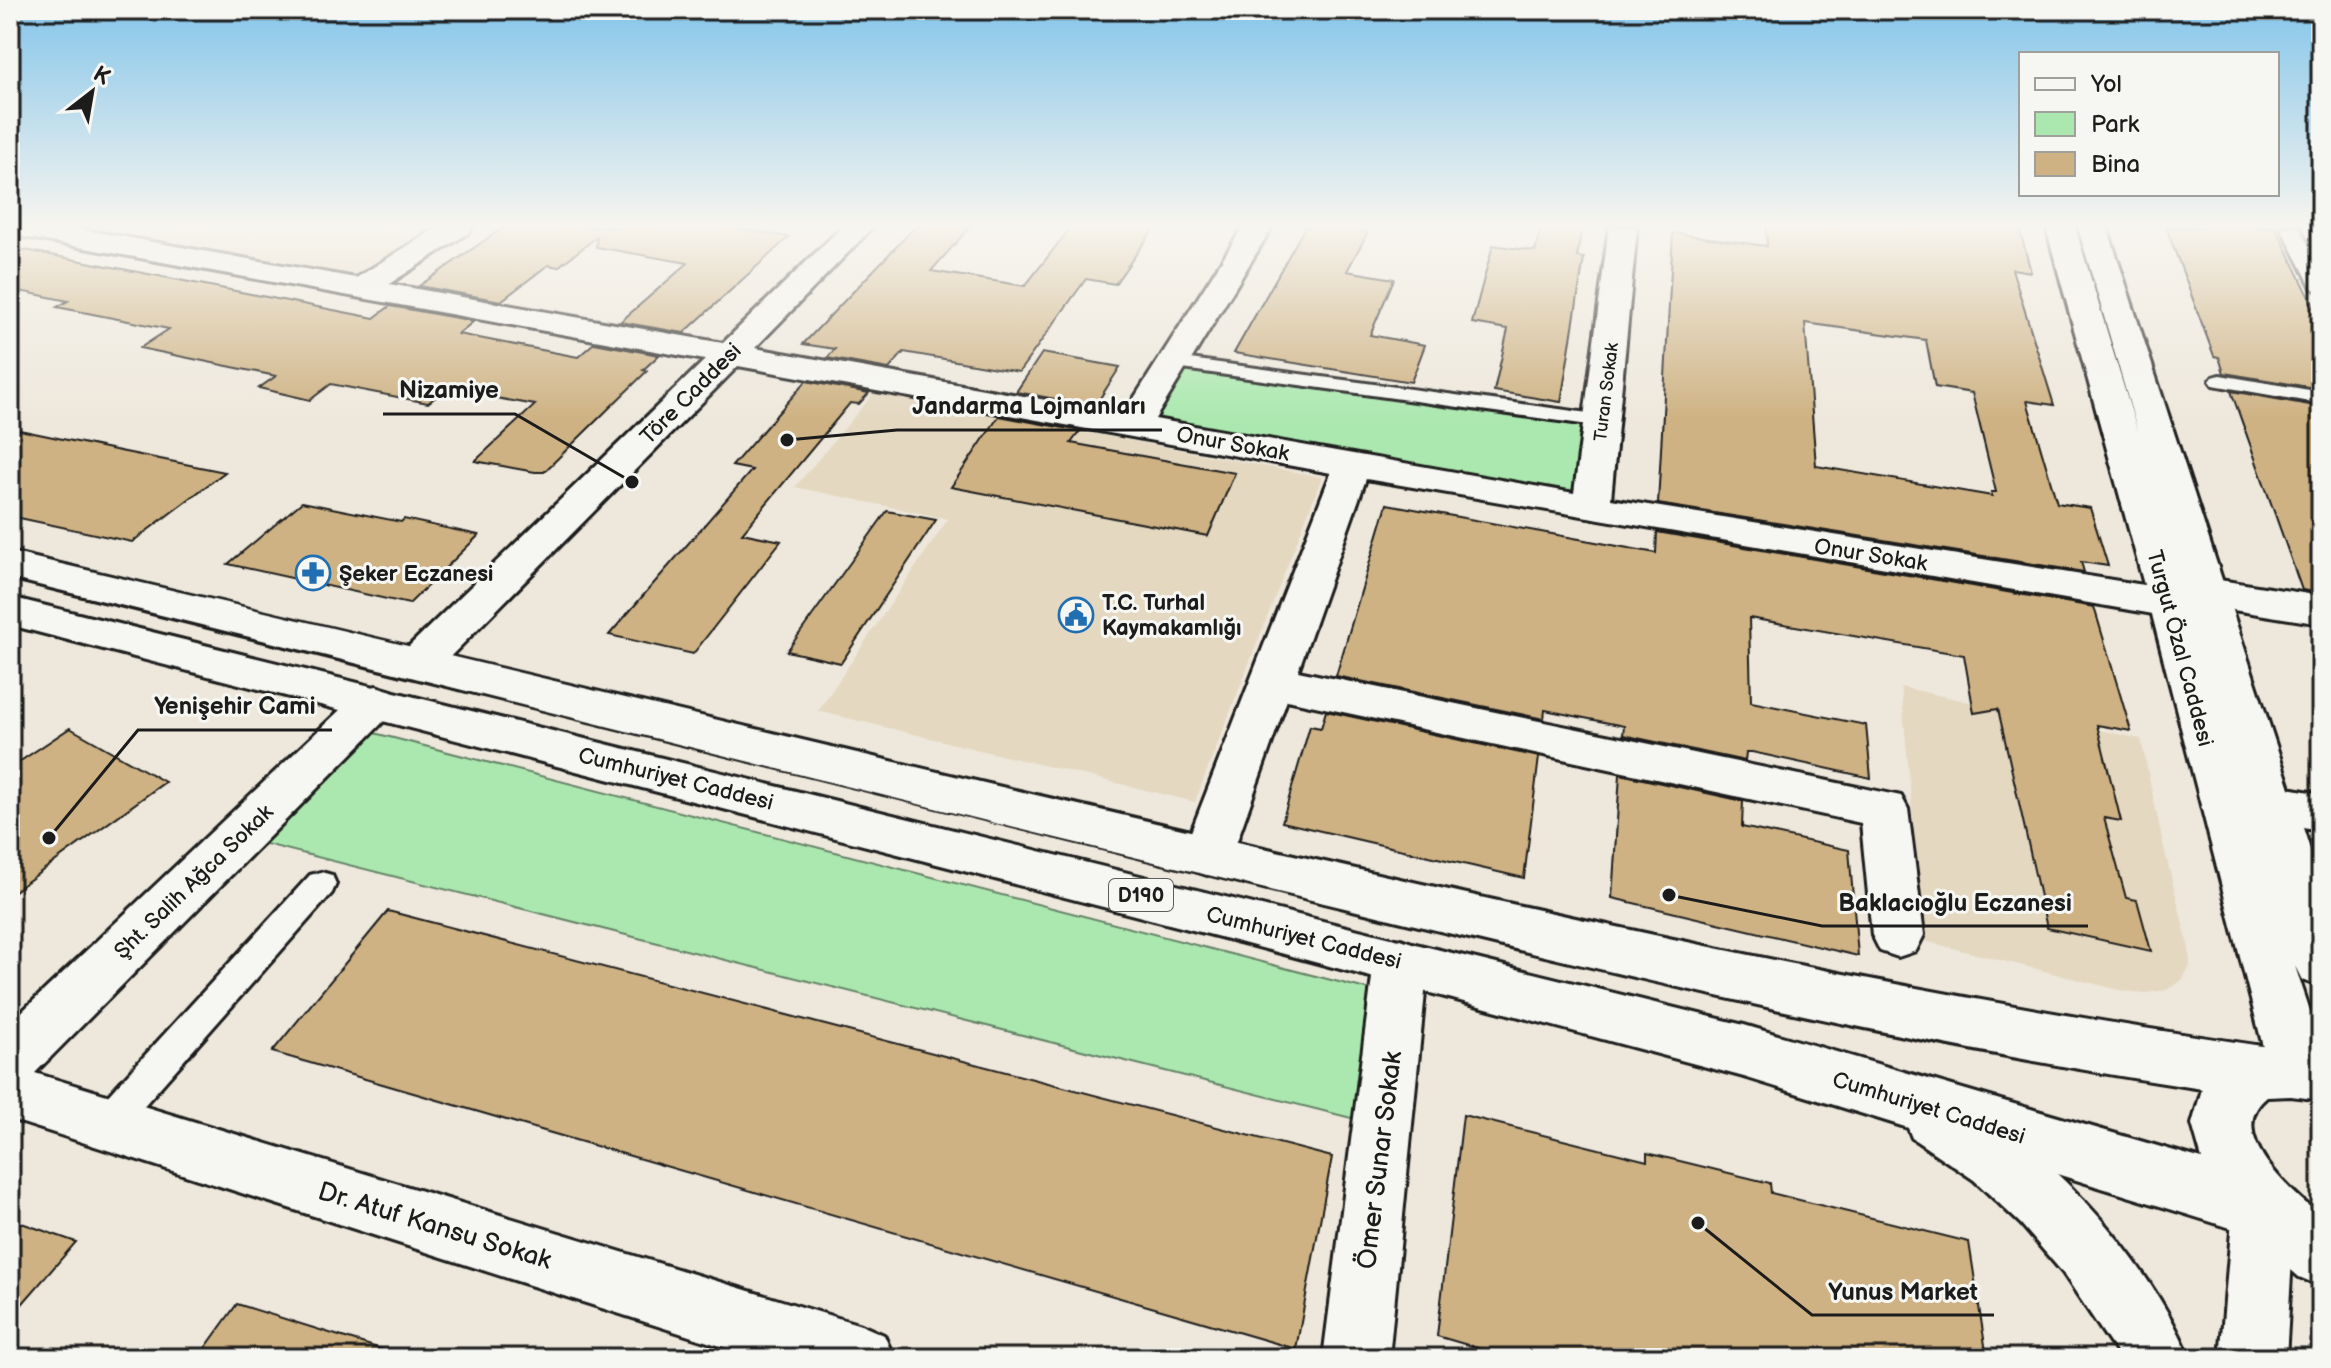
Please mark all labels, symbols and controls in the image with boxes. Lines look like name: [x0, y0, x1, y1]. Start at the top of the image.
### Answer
north arrow: [52, 52, 132, 132]
legend: [2019, 52, 2279, 196]
text: K: [88, 61, 115, 92]
text: Yol: [2090, 70, 2122, 99]
text: Park: [2091, 110, 2139, 139]
text: Bina: [2091, 150, 2140, 179]
street label: Töre Caddesi: [635, 338, 747, 450]
street label: Turan Sokak: [1590, 341, 1623, 443]
callout: Nizamiye: [383, 366, 515, 414]
text: Nizamiye: [399, 376, 499, 405]
callout: Jandarma Lojmanları: [897, 382, 1162, 430]
text: Jandarma Lojmanları: [912, 392, 1146, 421]
street label: Onur Sokak: [1174, 421, 1292, 468]
street label: Onur Sokak: [1812, 533, 1929, 578]
street label: Turgut Özal Caddesi: [2140, 547, 2220, 750]
pharmacy icon: Şeker Eczanesi: [294, 554, 332, 592]
place label: Şeker Eczanesi: [339, 561, 494, 588]
place label: T.C. Turhal Kaymakamlığı: [1102, 590, 1241, 642]
public building icon: T.C. Turhal Kaymakamlığı: [1057, 596, 1095, 634]
callout: Yenişehir Cami: [138, 682, 332, 730]
text: Yenişehir Cami: [154, 692, 316, 721]
street label: Cumhuriyet Caddesi: [575, 742, 776, 817]
street label: Şht. Salih Ağca Sokak: [109, 799, 279, 965]
callout: Baklacıoğlu Eczanesi: [1822, 878, 2088, 926]
road number: D190: [1109, 879, 1173, 911]
text: Baklacıoğlu Eczanesi: [1838, 889, 2072, 918]
street label: Cumhuriyet Caddesi: [1203, 901, 1404, 976]
street label: Ömer Sunar Sokak: [1351, 1049, 1409, 1271]
street label: Cumhuriyet Caddesi: [1829, 1066, 2028, 1151]
street label: Dr. Atuf Kansu Sokak: [314, 1176, 555, 1277]
callout: Yunus Market: [1812, 1267, 1994, 1315]
text: Yunus Market: [1828, 1278, 1978, 1307]

